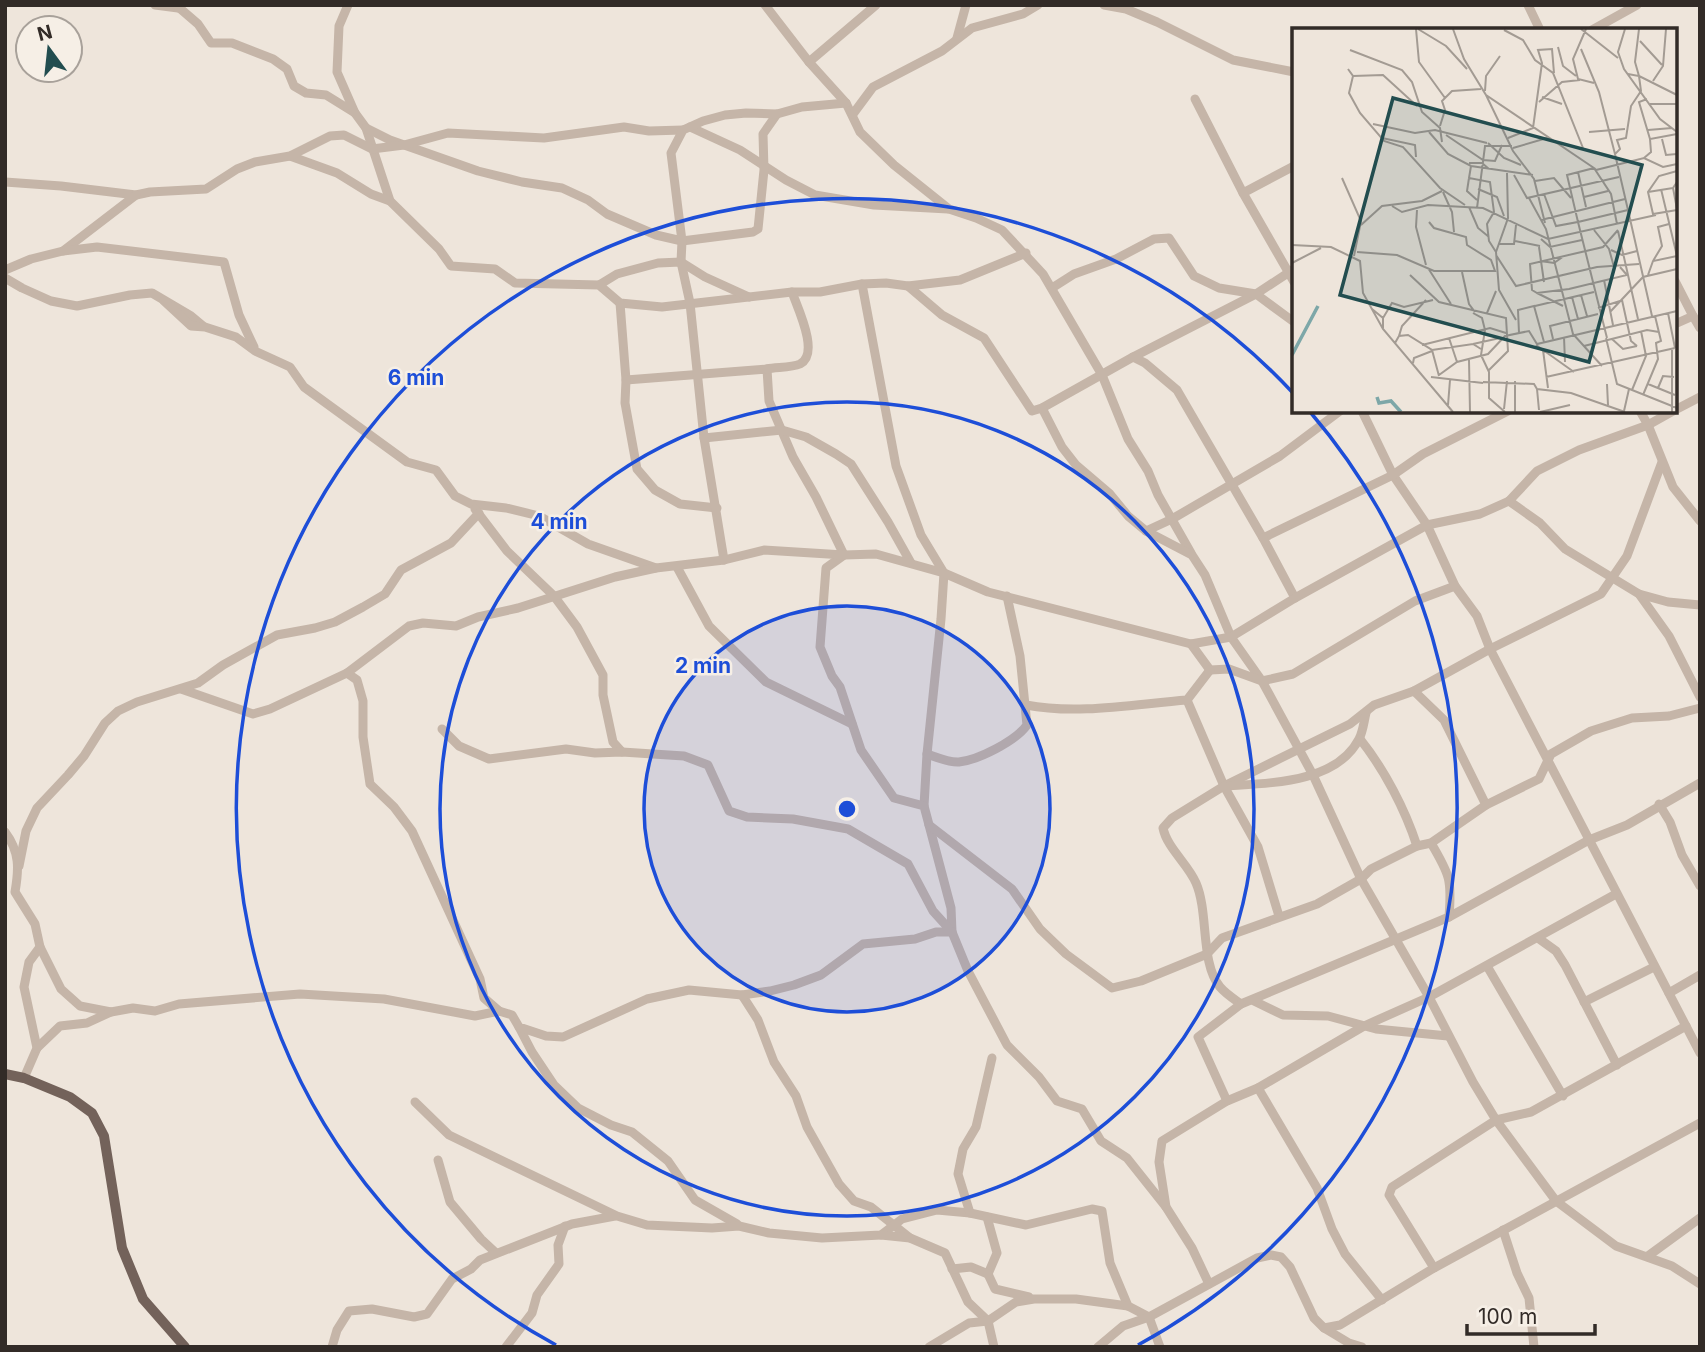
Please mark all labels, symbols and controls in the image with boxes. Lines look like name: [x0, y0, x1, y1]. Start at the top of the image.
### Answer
north arrow: [14, 14, 84, 84]
text: N: [35, 20, 55, 46]
inset map: [1292, 28, 1677, 413]
text: 6 min: [388, 365, 444, 390]
text: 4 min: [530, 509, 588, 534]
text: 2 min: [675, 653, 731, 678]
centre of rings: [835, 797, 859, 821]
scale bar: [1467, 1292, 1595, 1336]
text: 100 m: [1478, 1304, 1537, 1329]

